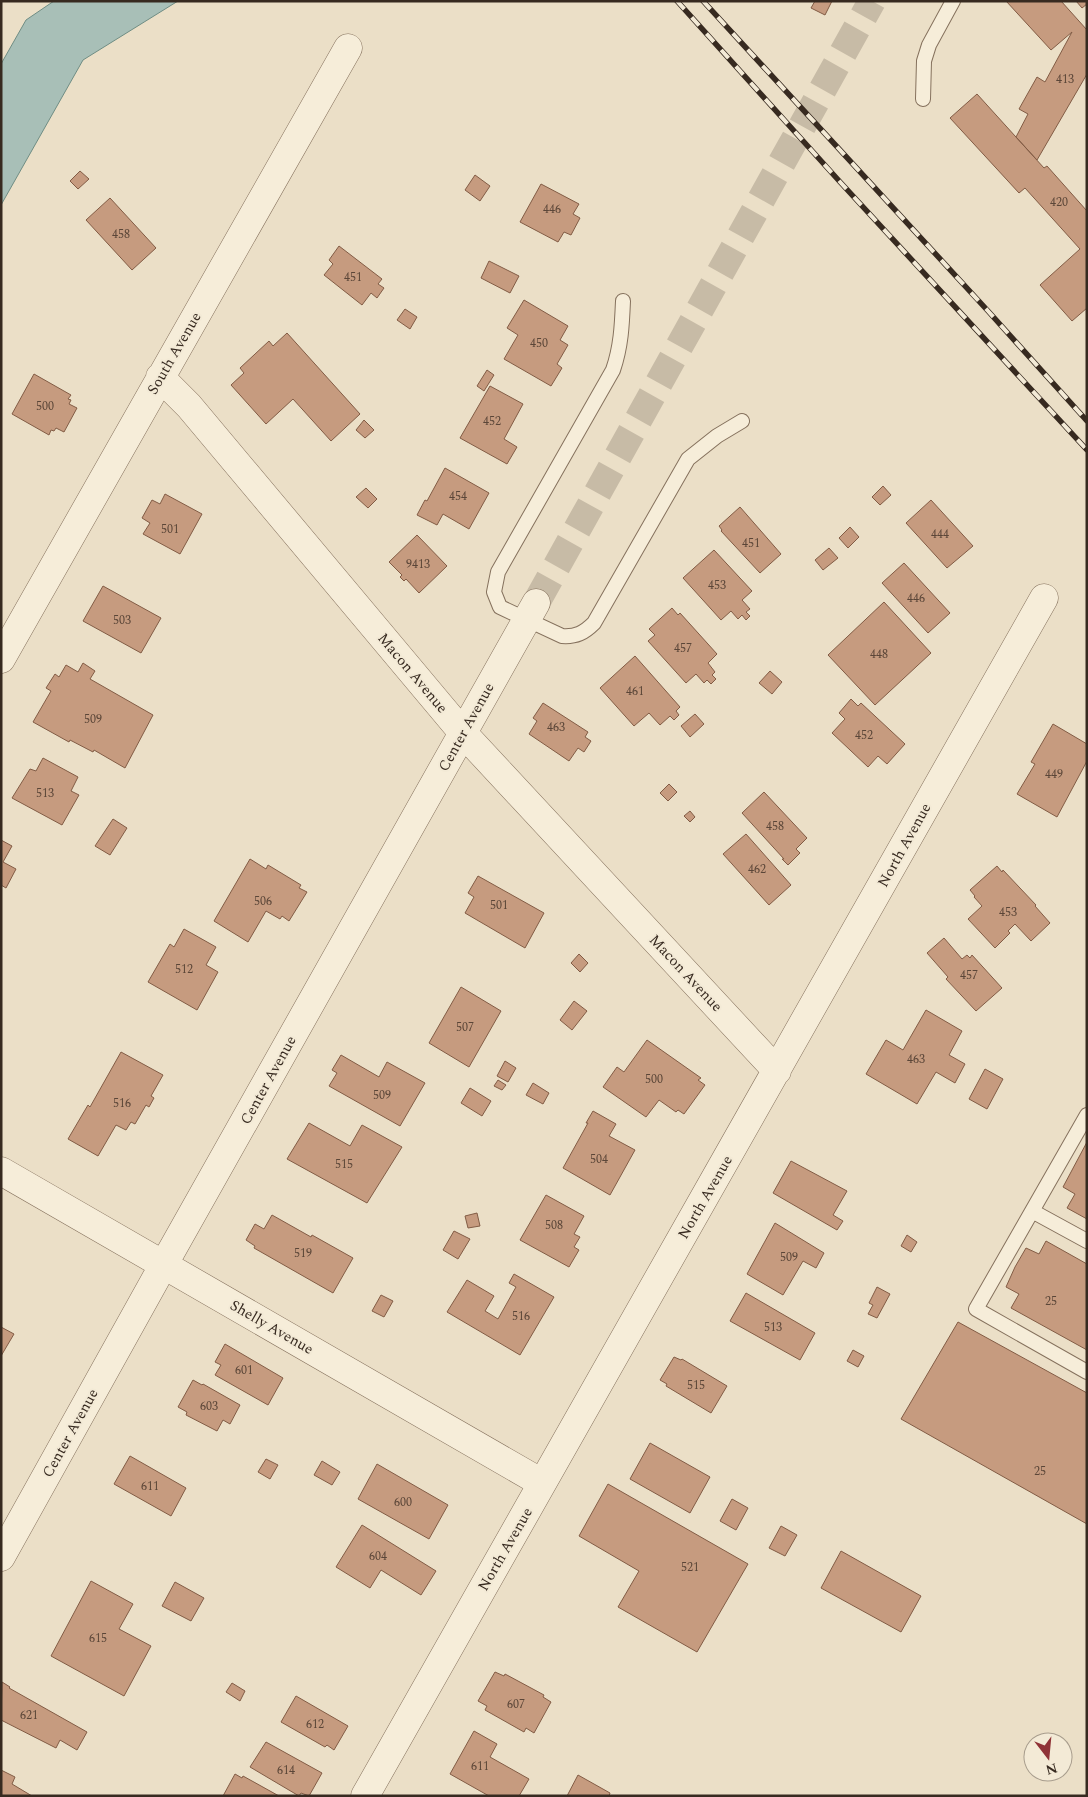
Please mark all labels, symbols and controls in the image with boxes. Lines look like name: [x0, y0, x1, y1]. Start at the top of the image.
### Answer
house number: 413: [1056, 70, 1074, 89]
house number: 420: [1050, 193, 1068, 212]
house number: 446: [543, 200, 561, 219]
house number: 458: [112, 225, 130, 244]
house number: 451: [344, 268, 362, 287]
street label: South Avenue: [141, 308, 207, 399]
house number: 450: [530, 334, 548, 353]
house number: 500: [36, 397, 54, 416]
house number: 452: [483, 412, 501, 431]
house number: 454: [449, 487, 467, 506]
house number: 501: [161, 520, 179, 539]
house number: 444: [931, 525, 949, 544]
house number: 451: [742, 534, 760, 553]
house number: 9413: [406, 555, 430, 574]
house number: 453: [708, 576, 726, 595]
house number: 446: [907, 589, 925, 608]
house number: 503: [113, 611, 131, 630]
street label: Macon Avenue: [372, 628, 453, 719]
house number: 457: [674, 639, 692, 658]
house number: 448: [870, 645, 888, 664]
street label: Center Avenue: [432, 679, 500, 776]
house number: 461: [626, 682, 644, 701]
house number: 509: [84, 710, 102, 729]
house number: 463: [547, 718, 565, 737]
house number: 452: [855, 726, 873, 745]
house number: 449: [1045, 765, 1063, 784]
house number: 513: [36, 784, 54, 803]
street label: North Avenue: [872, 799, 937, 892]
house number: 458: [766, 817, 784, 836]
house number: 462: [748, 860, 766, 879]
house number: 506: [254, 892, 272, 911]
house number: 501: [490, 896, 508, 915]
house number: 453: [999, 903, 1017, 922]
street label: Macon Avenue: [643, 929, 728, 1017]
house number: 512: [175, 960, 193, 979]
house number: 457: [960, 966, 978, 985]
house number: 507: [456, 1018, 474, 1037]
street label: Center Avenue: [234, 1032, 302, 1129]
house number: 463: [907, 1050, 925, 1069]
house number: 500: [645, 1070, 663, 1089]
house number: 509: [373, 1086, 391, 1105]
house number: 516: [113, 1094, 131, 1113]
house number: 504: [590, 1150, 608, 1169]
street label: North Avenue: [672, 1151, 739, 1243]
house number: 515: [335, 1155, 353, 1174]
house number: 508: [545, 1216, 563, 1235]
house number: 519: [294, 1244, 312, 1263]
house number: 509: [780, 1248, 798, 1267]
house number: 25: [1045, 1292, 1057, 1311]
street label: Shelly Avenue: [226, 1294, 318, 1361]
house number: 516: [512, 1307, 530, 1326]
house number: 513: [764, 1318, 782, 1337]
house number: 601: [235, 1361, 253, 1380]
house number: 515: [687, 1376, 705, 1395]
street label: Center Avenue: [36, 1385, 104, 1482]
house number: 603: [200, 1397, 218, 1416]
house number: 25: [1034, 1462, 1046, 1481]
house number: 611: [141, 1477, 159, 1496]
house number: 600: [394, 1493, 412, 1512]
street label: North Avenue: [472, 1503, 539, 1595]
house number: 604: [369, 1547, 387, 1566]
house number: 521: [681, 1558, 699, 1577]
house number: 615: [89, 1629, 107, 1648]
house number: 607: [507, 1695, 525, 1714]
house number: 621: [20, 1706, 38, 1725]
house number: 612: [306, 1715, 324, 1734]
north arrow: [1023, 1732, 1073, 1782]
house number: 611: [471, 1757, 489, 1776]
text: N: [1043, 1757, 1060, 1781]
house number: 614: [277, 1761, 295, 1780]

